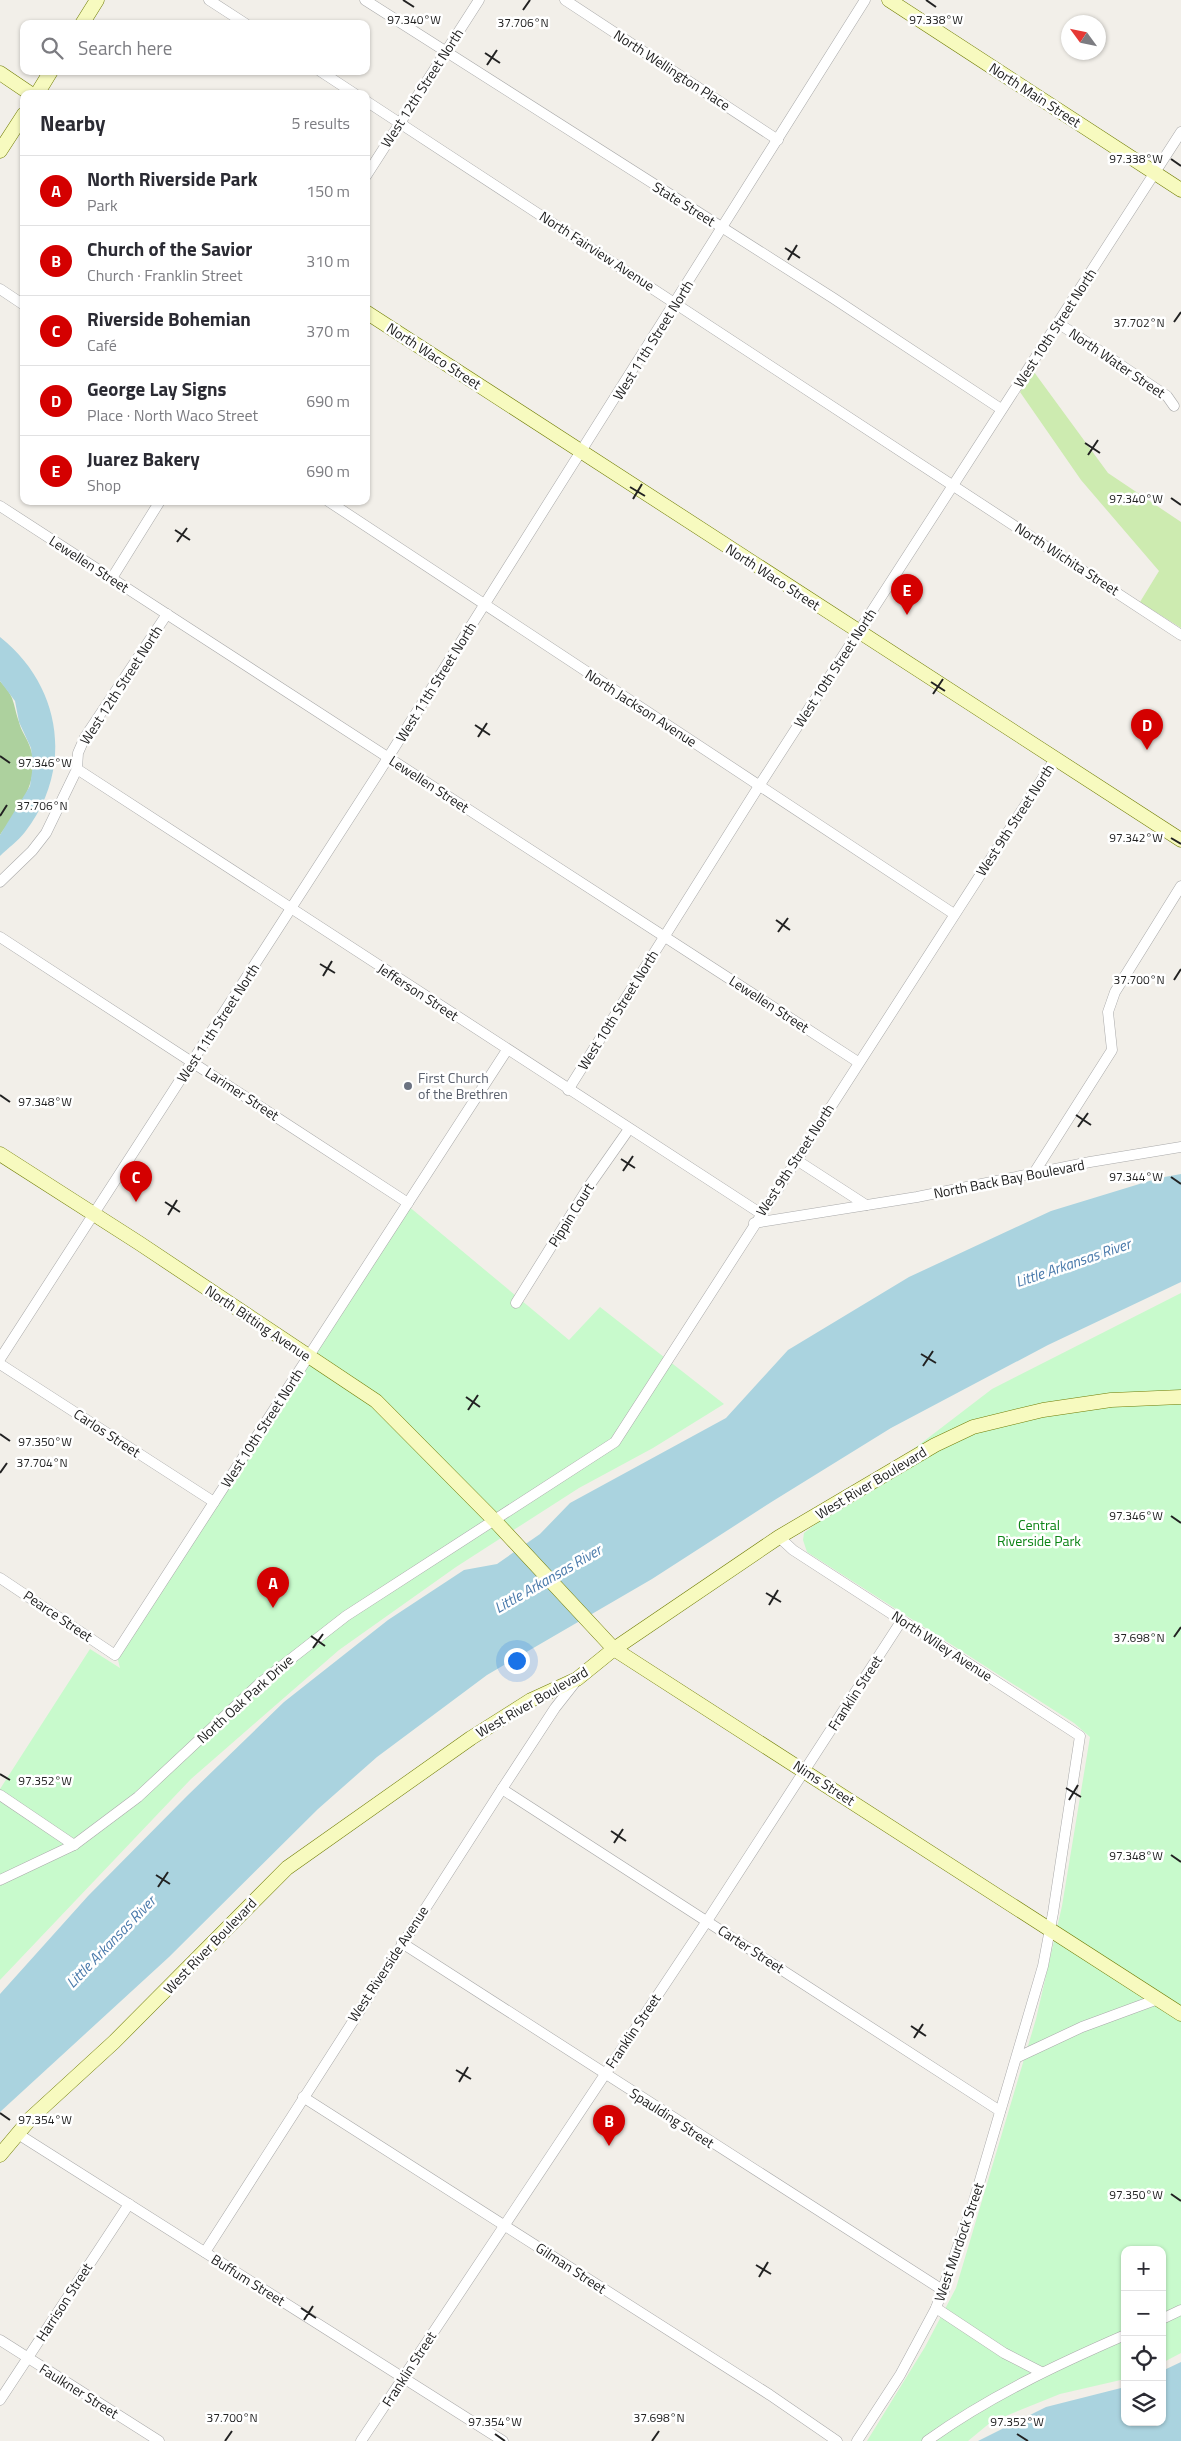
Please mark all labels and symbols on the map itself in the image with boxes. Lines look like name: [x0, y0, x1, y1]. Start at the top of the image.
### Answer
text: 97.340°W: [387, 10, 441, 29]
text: 97.338°W: [909, 10, 963, 29]
text: 37.706°N: [497, 13, 549, 32]
north arrow: [1061, 15, 1106, 60]
street label: West 12th Street North: [375, 24, 468, 151]
street label: North Wellington Place: [610, 24, 735, 115]
street label: North Main Street: [985, 57, 1085, 132]
text: 97.338°W: [1109, 149, 1163, 168]
street label: State Street: [649, 176, 720, 231]
street label: North Fairview Avenue: [536, 205, 659, 296]
street label: West 10th Street North: [1008, 264, 1101, 391]
street label: West 11th Street North: [607, 276, 698, 404]
text: 37.702°N: [1113, 313, 1165, 332]
street label: North Waco Street: [383, 317, 486, 394]
street label: North Water Street: [1065, 322, 1170, 403]
text: 97.340°W: [1109, 489, 1163, 508]
street label: North Wichita Street: [1011, 517, 1124, 600]
street label: Lewellen Street: [45, 530, 133, 597]
street label: North Waco Street: [722, 538, 825, 615]
pin: E: [891, 574, 923, 615]
street label: West 10th Street North: [788, 604, 881, 731]
street label: West 11th Street North: [390, 618, 481, 746]
street label: West 12th Street North: [74, 621, 167, 748]
street label: North Jackson Avenue: [581, 664, 701, 752]
pin: D: [1131, 709, 1163, 750]
street label: Lewellen Street: [385, 750, 473, 817]
text: 97.346°W: [18, 753, 72, 772]
street label: West 9th Street North: [970, 759, 1059, 880]
text: 37.706°N: [16, 796, 68, 815]
text: 97.342°W: [1109, 828, 1163, 847]
street label: West 10th Street North: [572, 946, 663, 1074]
street label: Jefferson Street: [374, 958, 463, 1026]
street label: West 11th Street North: [171, 959, 264, 1086]
street label: Lewellen Street: [725, 970, 813, 1037]
text: 37.700°N: [1113, 970, 1165, 989]
street label: Larimer Street: [201, 1062, 283, 1125]
place label: First Church of the Brethren: [418, 1067, 508, 1104]
marker: First Church of the Brethren: [402, 1080, 414, 1092]
text: 97.348°W: [18, 1092, 72, 1111]
street label: West 9th Street North: [750, 1099, 839, 1220]
street label: North Back Bay Boulevard: [932, 1154, 1086, 1203]
pin: C: [120, 1161, 152, 1202]
text: 97.344°W: [1109, 1167, 1163, 1186]
street label: Pippin Court: [543, 1179, 599, 1251]
water label: Little Arkansas River: [1012, 1231, 1136, 1293]
street label: North Bitting Avenue: [201, 1279, 315, 1366]
street label: West 10th Street North: [215, 1364, 308, 1491]
street label: Carlos Street: [70, 1403, 145, 1462]
text: 97.350°W: [18, 1432, 72, 1451]
street label: West River Boulevard: [811, 1441, 930, 1524]
text: 37.704°N: [16, 1453, 68, 1472]
text: 97.346°W: [1109, 1506, 1163, 1525]
park label: Central Riverside Park: [997, 1514, 1081, 1551]
water label: Little Arkansas River: [490, 1537, 608, 1619]
pin: A: [257, 1567, 289, 1608]
street label: Pearce Street: [20, 1585, 97, 1647]
street label: North Wiley Avenue: [888, 1605, 997, 1686]
text: 37.698°N: [1113, 1628, 1165, 1647]
your location: [504, 1648, 530, 1674]
street label: North Oak Park Drive: [192, 1649, 298, 1748]
street label: Franklin Street: [822, 1651, 887, 1735]
street label: West River Boulevard: [472, 1661, 592, 1742]
street label: Nims Street: [789, 1755, 859, 1810]
text: 97.352°W: [18, 1771, 72, 1790]
text: 97.348°W: [1109, 1846, 1163, 1865]
water label: Little Arkansas River: [60, 1889, 162, 1993]
street label: West River Boulevard: [158, 1893, 261, 1998]
street label: West Riverside Avenue: [342, 1901, 433, 2026]
street label: Carter Street: [714, 1919, 789, 1978]
street label: Franklin Street: [600, 1989, 665, 2072]
street label: Spaulding Street: [626, 2082, 719, 2153]
pin: B: [593, 2105, 625, 2146]
text: 97.354°W: [18, 2110, 72, 2129]
street label: West Murdock Street: [928, 2180, 989, 2304]
text: 97.350°W: [1109, 2185, 1163, 2204]
street label: Gilman Street: [532, 2237, 611, 2298]
street label: Buffum Street: [207, 2249, 289, 2311]
street label: Harrison Street: [30, 2258, 97, 2345]
street label: Franklin Street: [376, 2327, 441, 2411]
street label: Faulkner Street: [36, 2358, 123, 2423]
text: 37.700°N: [206, 2408, 258, 2427]
text: 37.698°N: [633, 2408, 685, 2427]
text: 97.354°W: [468, 2412, 522, 2431]
text: 97.352°W: [990, 2412, 1044, 2431]

